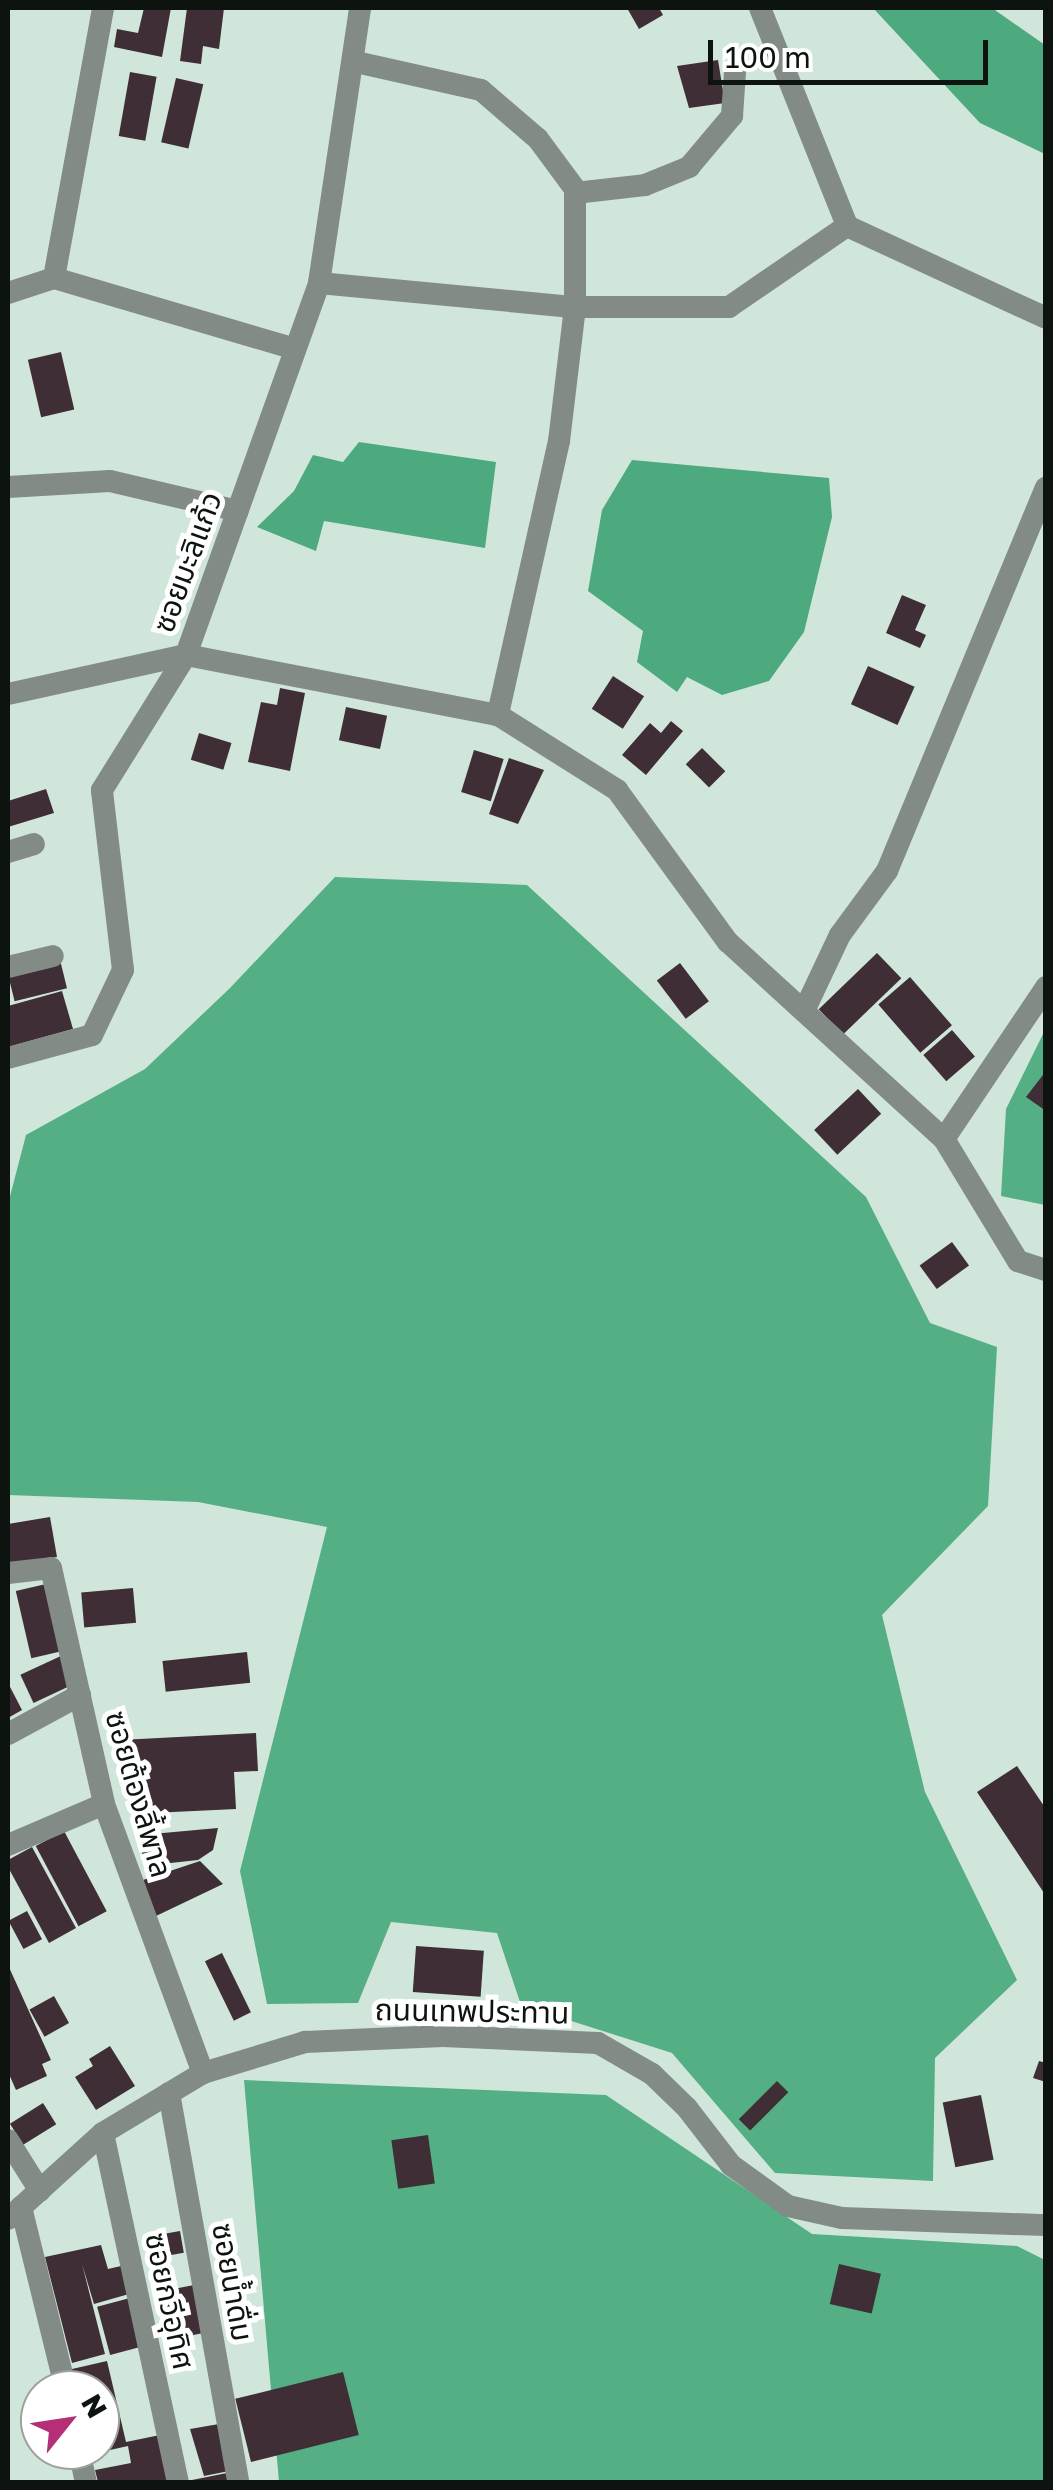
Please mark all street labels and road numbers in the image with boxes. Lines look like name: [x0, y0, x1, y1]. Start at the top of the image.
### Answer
street label: ซอยมะลิแก้ว: [145, 487, 229, 637]
street label: ซอยต้องลี้พาล: [98, 1707, 180, 1881]
street label: ถนนเทพประทาน: [374, 1991, 570, 2031]
street label: ซอยน้ำดื่ม: [205, 2220, 261, 2344]
street label: ซอยกวีอุทิศ: [138, 2229, 202, 2373]

